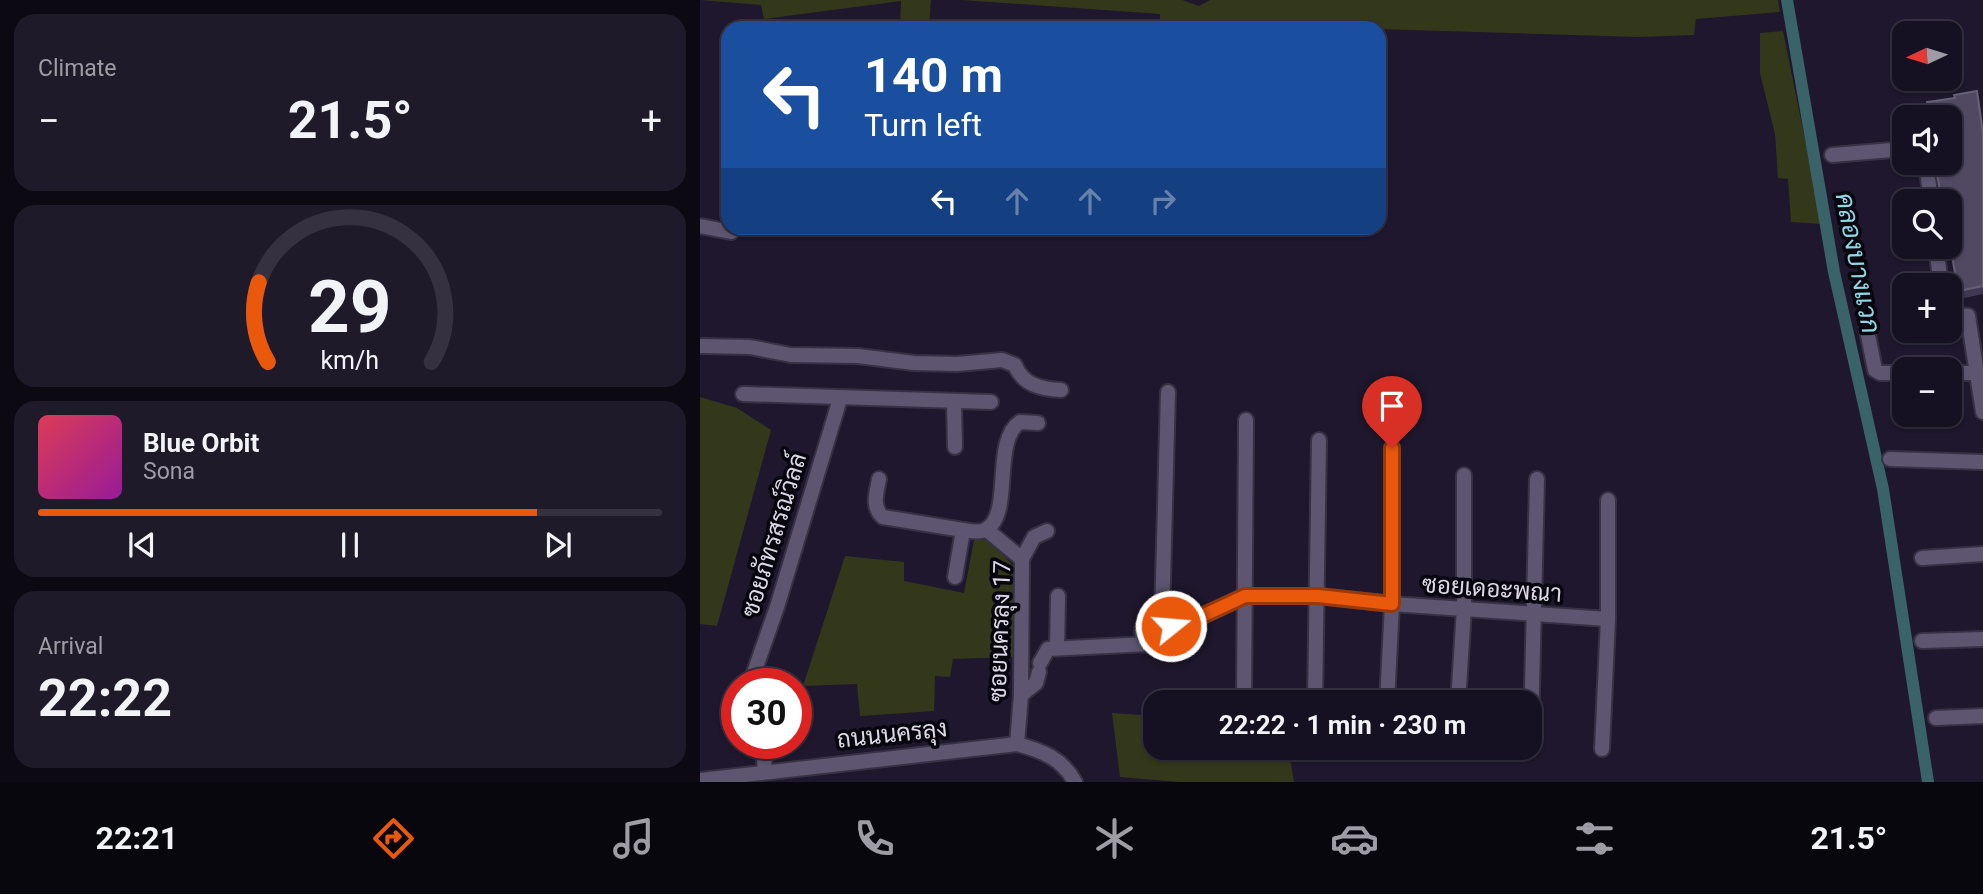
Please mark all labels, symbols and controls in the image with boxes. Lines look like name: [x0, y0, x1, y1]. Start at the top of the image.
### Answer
north arrow: [1892, 21, 1962, 91]
map controls: [1892, 21, 1962, 427]
text: 140 m: [864, 47, 1003, 104]
icon: left: [749, 49, 840, 140]
text: Climate: [38, 55, 117, 82]
text: 21.5°: [288, 90, 413, 151]
text: −: [38, 99, 60, 143]
text: +: [640, 99, 662, 143]
button: sound: [1892, 105, 1962, 175]
text: Turn left: [864, 106, 982, 144]
icon: left: [925, 182, 963, 220]
icon: ahead: [998, 182, 1036, 220]
icon: ahead: [1071, 182, 1109, 220]
icon: right: [1144, 182, 1182, 220]
button: search: [1892, 189, 1962, 259]
water label: คลองบางแวก: [1830, 190, 1886, 336]
text: 29: [308, 264, 392, 350]
button: +: [1892, 273, 1962, 343]
text: km/h: [321, 345, 379, 374]
button: −: [1892, 357, 1962, 427]
pin: [1362, 376, 1422, 448]
icon: arrive: [1373, 387, 1411, 425]
text: Blue Orbit: [143, 428, 259, 458]
street label: ซอยภัทรสรณ์วิลล์: [734, 449, 812, 621]
text: Sona: [143, 458, 195, 485]
icon: previous: [123, 526, 161, 564]
icon: pause: [331, 526, 369, 564]
icon: next: [539, 526, 577, 564]
street label: ซอยนครลุง 17: [984, 560, 1018, 702]
street label: ซอยเดอะพณา: [1421, 570, 1563, 608]
position arrow: [1134, 589, 1208, 663]
text: Arrival: [38, 633, 103, 660]
text: 22:22: [38, 668, 172, 729]
speed limit sign: 30: [721, 668, 812, 759]
text: 22:22 · 1 min · 230 m: [1219, 710, 1466, 740]
street label: ถนนนครลุง: [835, 714, 949, 756]
icon: directions: [369, 814, 418, 863]
icon: music: [609, 814, 658, 863]
icon: phone: [850, 814, 899, 863]
icon: climate: [1090, 814, 1139, 863]
icon: car: [1330, 814, 1379, 863]
icon: filters: [1570, 814, 1619, 863]
text: 22:21: [96, 819, 178, 857]
text: 21.5°: [1810, 819, 1887, 857]

